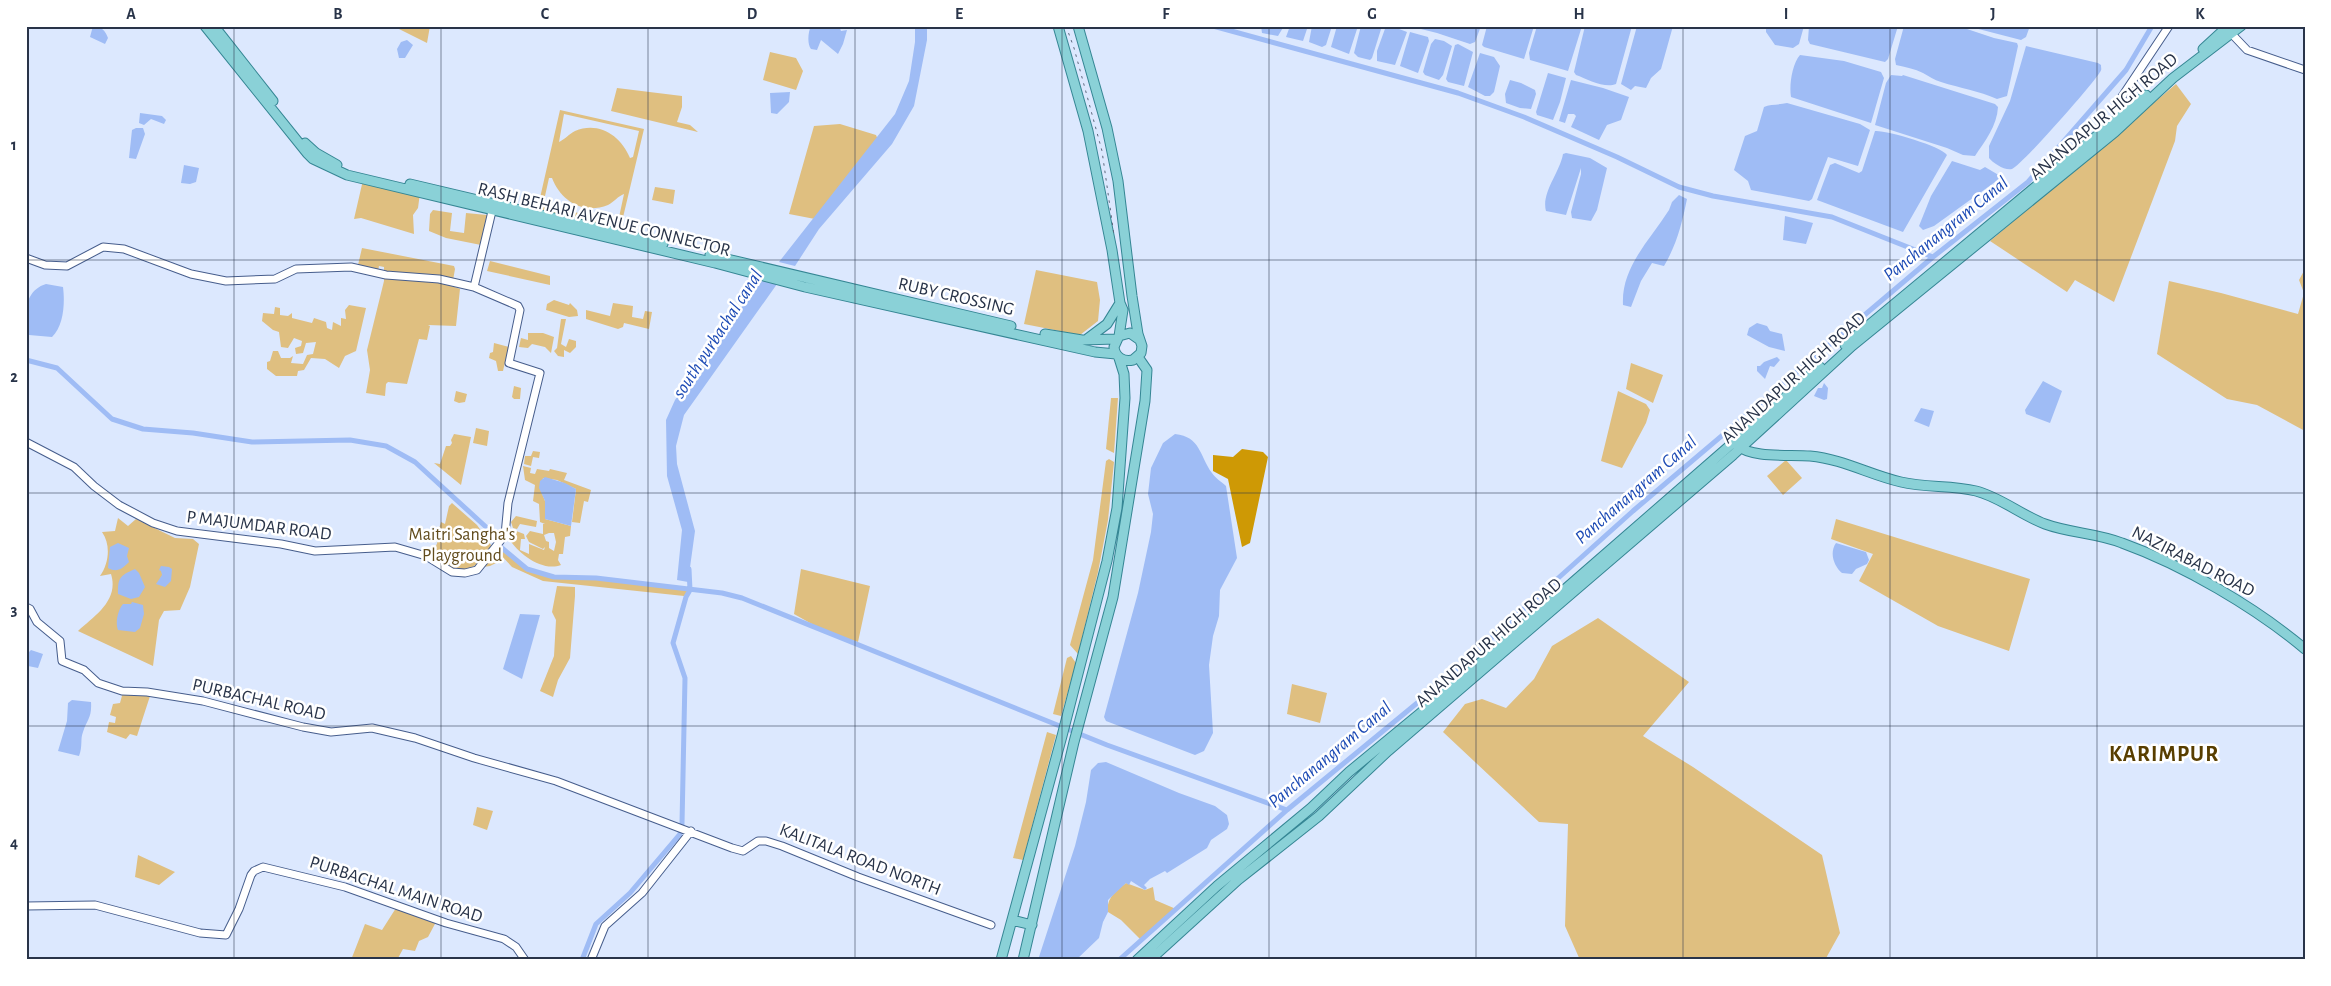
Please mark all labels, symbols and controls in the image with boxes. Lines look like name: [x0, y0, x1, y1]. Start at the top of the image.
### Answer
text: A: [126, 6, 136, 22]
text: B: [333, 6, 343, 22]
text: C: [541, 6, 550, 22]
text: D: [747, 6, 758, 22]
text: E: [955, 6, 963, 22]
text: F: [1162, 6, 1170, 22]
text: G: [1367, 6, 1377, 22]
text: H: [1573, 6, 1585, 22]
text: I: [1784, 6, 1788, 22]
text: J: [1990, 6, 1996, 22]
text: K: [2195, 6, 2205, 22]
street label: ANANDAPUR HIGH ROAD: [2027, 50, 2181, 184]
text: 1: [11, 137, 17, 153]
water label: Panchanangram Canal: [1880, 173, 2012, 285]
street label: RASH BEHARI AVENUE CONNECTOR: [476, 180, 732, 260]
water label: south purbachal canal: [669, 266, 767, 402]
street label: RUBY CROSSING: [896, 275, 1016, 319]
street label: ANANDAPUR HIGH ROAD: [1719, 309, 1869, 447]
text: 2: [10, 369, 18, 385]
water label: Panchanangram Canal: [1572, 432, 1701, 548]
street label: P MAJUMDAR ROAD: [186, 508, 332, 544]
street label: NAZIRABAD ROAD: [2129, 523, 2257, 601]
park label: Maitri Sangha's Playground: [409, 526, 515, 565]
street label: ANANDAPUR HIGH ROAD: [1413, 575, 1565, 711]
text: 3: [11, 602, 18, 618]
street label: PURBACHAL ROAD: [191, 676, 327, 724]
water label: Panchanangram Canal: [1265, 698, 1395, 812]
district label: KARIMPUR: [2109, 743, 2219, 765]
street label: KALITALA ROAD NORTH: [777, 821, 943, 899]
text: 4: [10, 835, 18, 851]
street label: PURBACHAL MAIN ROAD: [307, 854, 485, 926]

